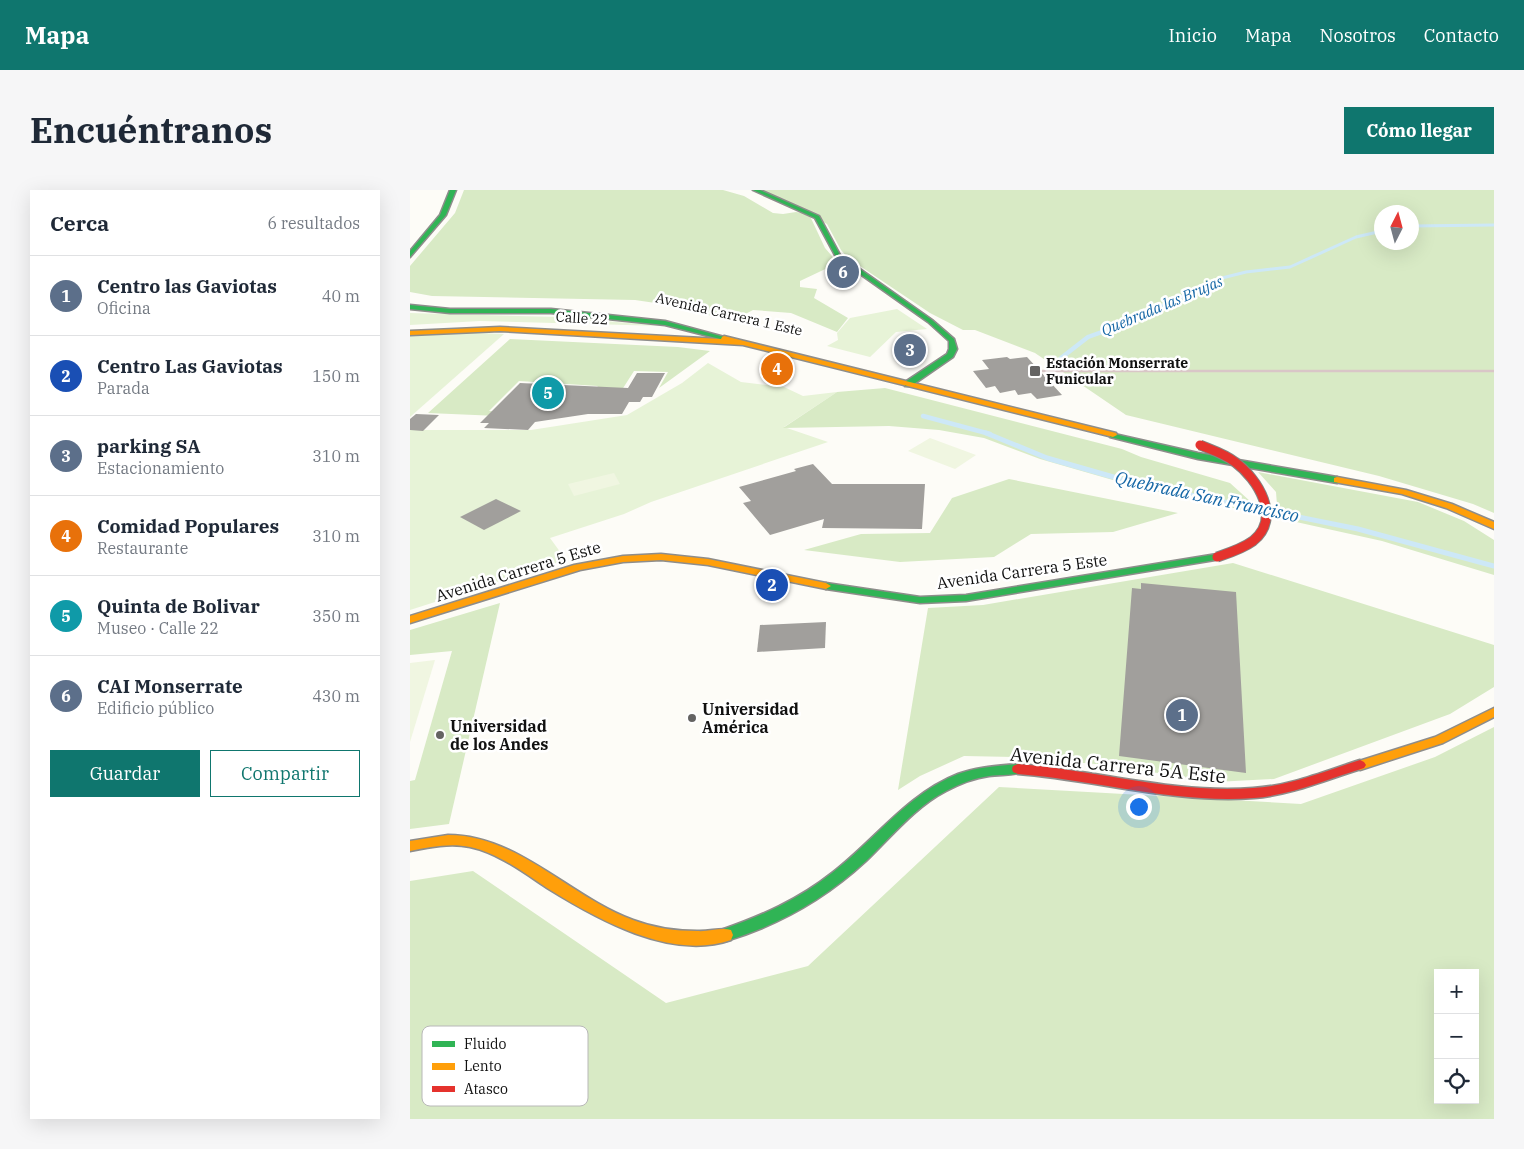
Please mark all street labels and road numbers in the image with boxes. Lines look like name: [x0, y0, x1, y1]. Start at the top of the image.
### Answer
street label: Avenida Carrera 1 Este: [654, 288, 804, 340]
street label: Calle 22: [555, 308, 609, 328]
street label: Avenida Carrera 5 Este: [433, 536, 603, 606]
street label: Avenida Carrera 5 Este: [936, 549, 1108, 593]
street label: Avenida Carrera 5A Este: [1009, 742, 1227, 788]

